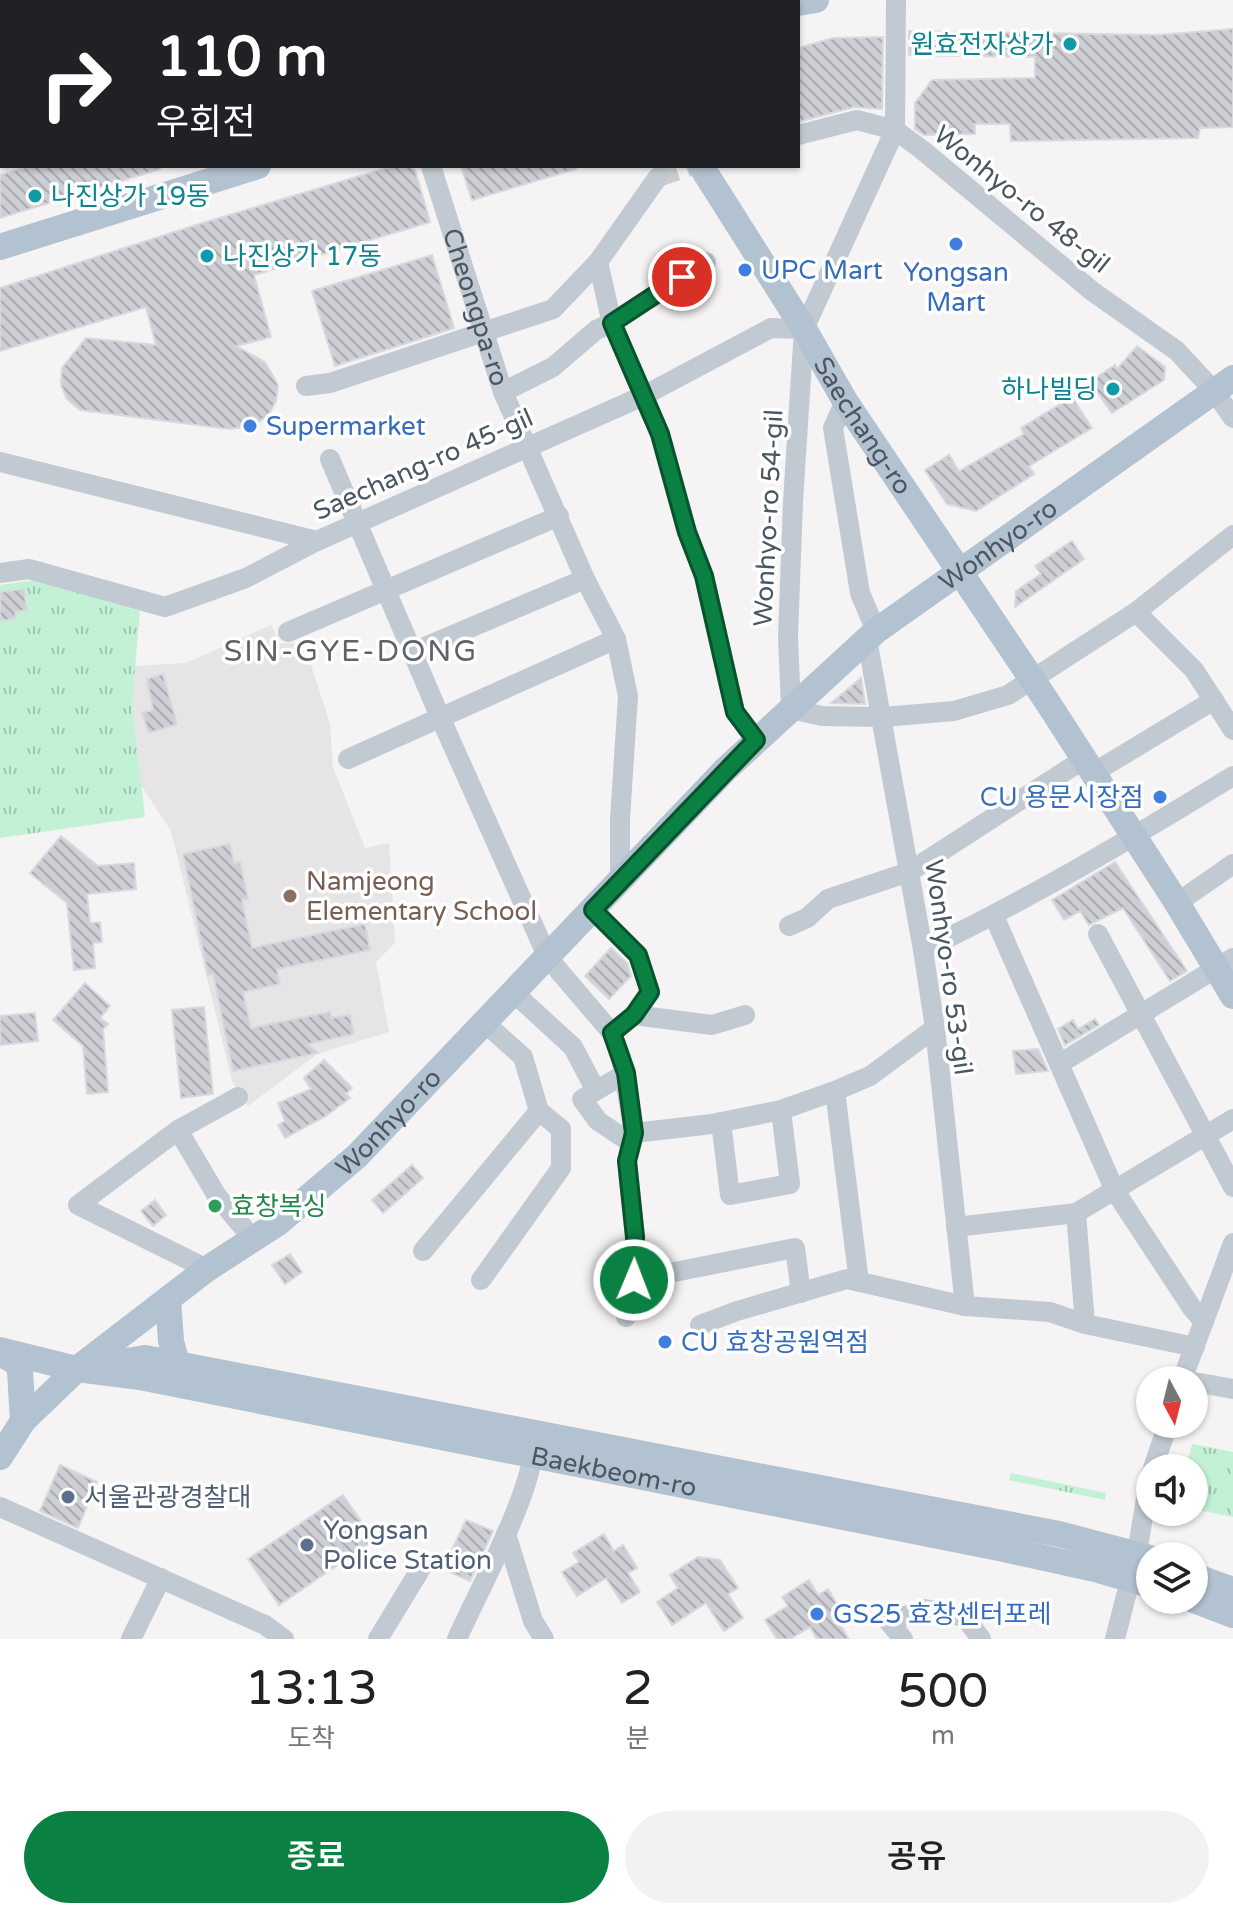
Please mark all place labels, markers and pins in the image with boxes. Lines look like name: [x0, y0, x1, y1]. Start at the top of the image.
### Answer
place label: 원효전자상가: [910, 29, 1054, 60]
marker: 원효전자상가: [1061, 35, 1079, 53]
place label: 나진상가 19동: [51, 181, 210, 212]
marker: 나진상가 19동: [26, 187, 44, 205]
marker: Yongsan Mart: [947, 235, 965, 253]
place label: 나진상가 17동: [223, 241, 382, 272]
pin: [648, 243, 716, 311]
marker: 나진상가 17동: [198, 247, 216, 265]
place label: UPC Mart: [761, 255, 883, 286]
place label: Yongsan Mart: [903, 257, 1009, 318]
marker: UPC Mart: [736, 261, 754, 279]
place label: 하나빌딩: [1001, 374, 1097, 405]
marker: 하나빌딩: [1104, 380, 1122, 398]
place label: Supermarket: [266, 411, 426, 442]
marker: Supermarket: [241, 417, 259, 435]
place label: CU 용문시장점: [980, 782, 1144, 813]
marker: CU 용문시장점: [1151, 788, 1169, 806]
place label: Namjeong Elementary School: [306, 866, 537, 927]
marker: Namjeong Elementary School: [281, 887, 299, 905]
place label: 효창복싱: [231, 1191, 327, 1222]
marker: 효창복싱: [206, 1197, 224, 1215]
place label: CU 효창공원역점: [681, 1327, 869, 1358]
marker: CU 효창공원역점: [656, 1333, 674, 1351]
place label: 서울관광경찰대: [84, 1482, 251, 1513]
marker: 서울관광경찰대: [59, 1488, 77, 1506]
place label: Yongsan Police Station: [323, 1515, 492, 1576]
marker: Yongsan Police Station: [298, 1536, 316, 1554]
place label: GS25 효창센터포레: [833, 1599, 1052, 1630]
marker: GS25 효창센터포레: [808, 1605, 826, 1623]

